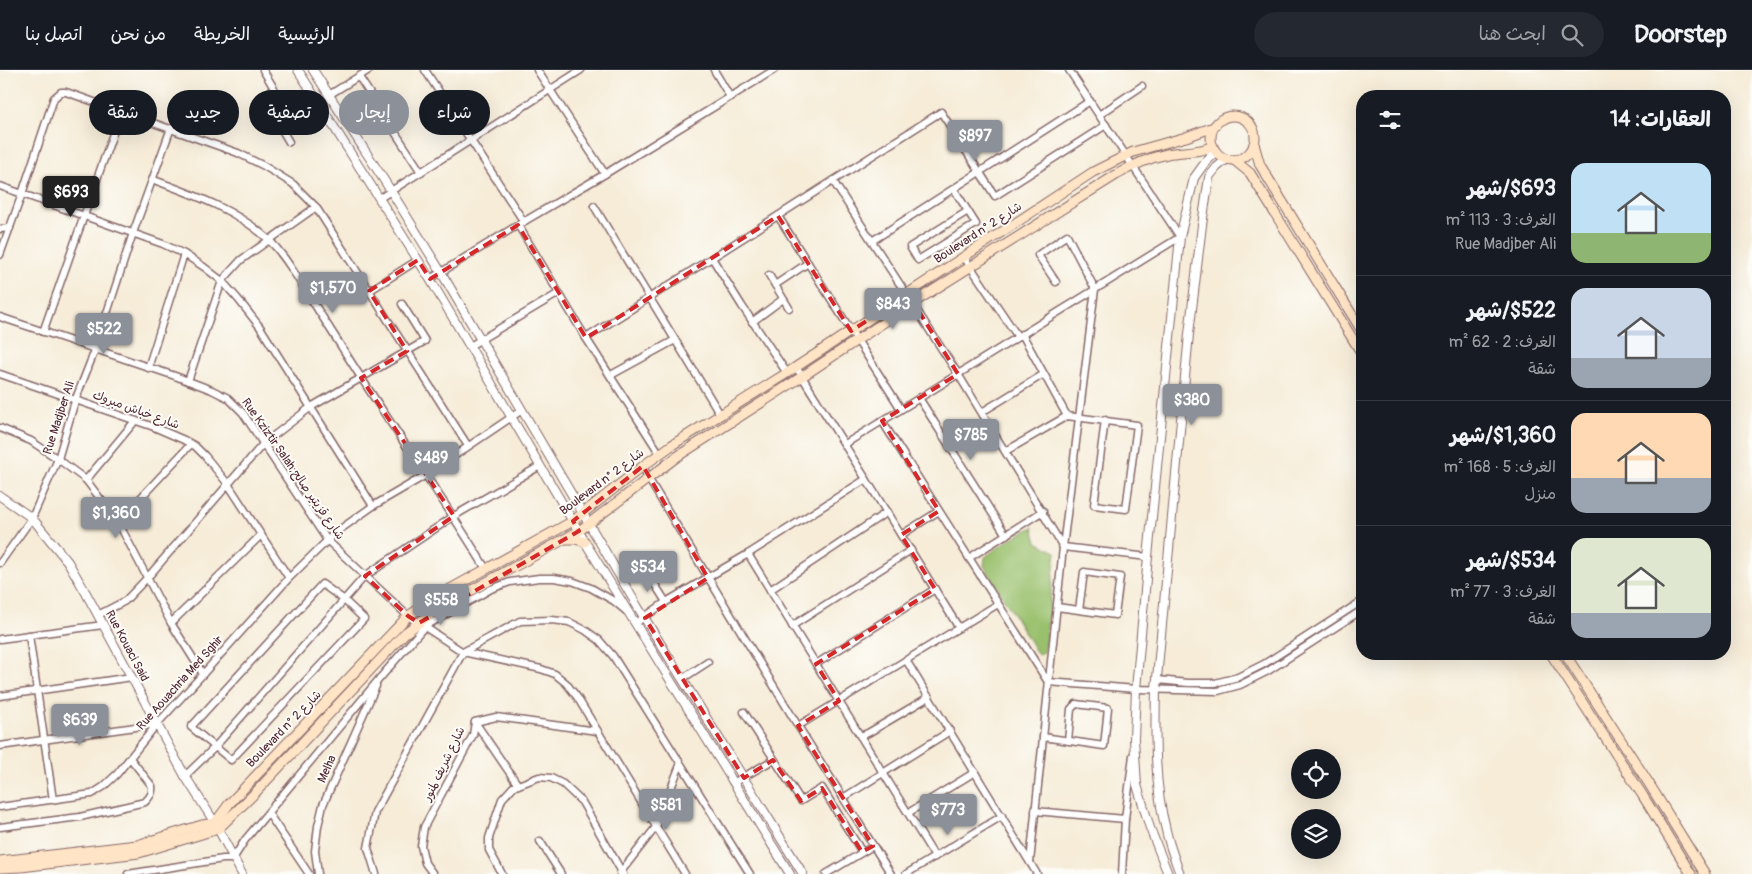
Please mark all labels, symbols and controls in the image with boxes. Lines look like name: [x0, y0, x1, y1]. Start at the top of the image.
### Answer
search box: [1254, 12, 1604, 57]
text: Doorstep: [1634, 20, 1727, 49]
icon: search: [1558, 21, 1586, 49]
text: ابحث هنا: [1478, 22, 1546, 46]
text: اتصل بنا: [25, 23, 83, 46]
text: من نحن: [111, 23, 166, 46]
text: الخريطة: [194, 23, 250, 46]
text: الرئيسية: [278, 23, 335, 46]
chip: شقة: [89, 90, 157, 135]
chip: جديد: [167, 90, 239, 135]
chip: تصفية: [249, 90, 329, 135]
chip: إيجار: [339, 90, 409, 135]
chip: شراء: [419, 90, 490, 135]
icon: filters: [1376, 106, 1404, 134]
text: العقارات: 14: [1610, 106, 1711, 133]
pin: $897: [945, 119, 1005, 162]
text: $897: [958, 126, 992, 146]
text: $693/شهر: [1467, 175, 1556, 202]
pin: $693: [41, 176, 101, 218]
text: $693: [53, 182, 89, 202]
icon: home: [1611, 183, 1671, 243]
street label: Boulevard n° شارع 2: [931, 199, 1025, 268]
text: الغرف: 3 · 113 m²: [1446, 210, 1556, 230]
text: Rue Madjber Ali: [1455, 234, 1556, 254]
pin: $1,570: [292, 272, 374, 314]
text: $1,570: [309, 278, 357, 298]
pin: $843: [863, 288, 923, 330]
text: $843: [876, 294, 910, 314]
text: $522/شهر: [1467, 297, 1556, 324]
icon: home: [1611, 308, 1671, 368]
pin: $522: [74, 312, 134, 355]
text: $522: [86, 319, 122, 339]
text: الغرف: 2 · 62 m²: [1449, 332, 1556, 352]
text: شقة: [1528, 359, 1556, 379]
street label: Rue Madjber Ali: [40, 380, 78, 456]
pin: $380: [1162, 384, 1222, 426]
street label: شارع خباش مبروك: [90, 387, 181, 434]
text: $380: [1174, 390, 1210, 410]
street label: Rue Kziztir Salah;شارع قزيتير صالح: [238, 395, 348, 543]
pin: $785: [941, 418, 1001, 461]
text: $1,360/شهر: [1450, 422, 1556, 449]
text: $785: [954, 425, 988, 445]
icon: home: [1611, 433, 1671, 493]
pin: $489: [401, 442, 461, 484]
street label: Boulevard n° شارع 2: [557, 445, 648, 519]
text: $489: [414, 448, 448, 468]
text: الغرف: 5 · 168 m²: [1444, 457, 1556, 477]
text: منزل: [1524, 484, 1556, 504]
pin: $1,360: [75, 496, 157, 539]
text: $1,360: [92, 503, 140, 523]
text: $534/شهر: [1467, 547, 1556, 574]
pin: $534: [618, 550, 678, 593]
text: $534: [630, 557, 666, 577]
icon: home: [1611, 558, 1671, 618]
text: الغرف: 3 · 77 m²: [1450, 582, 1556, 602]
pin: $558: [411, 584, 471, 626]
text: $558: [424, 590, 458, 610]
street label: Rue Kouaci Said: [102, 608, 152, 684]
text: شقة: [1528, 609, 1556, 629]
street label: Rue Aouachria Med Sghir: [134, 632, 227, 733]
street label: Boulevard n° شارع 2: [243, 687, 325, 771]
pin: $639: [50, 704, 110, 746]
text: $639: [62, 710, 98, 730]
street label: شارع شريف لمنور: [419, 724, 469, 805]
map controls: [1291, 749, 1341, 859]
button: locate: [1291, 749, 1341, 799]
street label: Melha: [314, 752, 340, 785]
pin: $581: [636, 788, 696, 831]
pin: $773: [918, 794, 978, 836]
text: $581: [650, 795, 682, 815]
text: $773: [931, 800, 965, 820]
button: layers: [1291, 809, 1341, 859]

